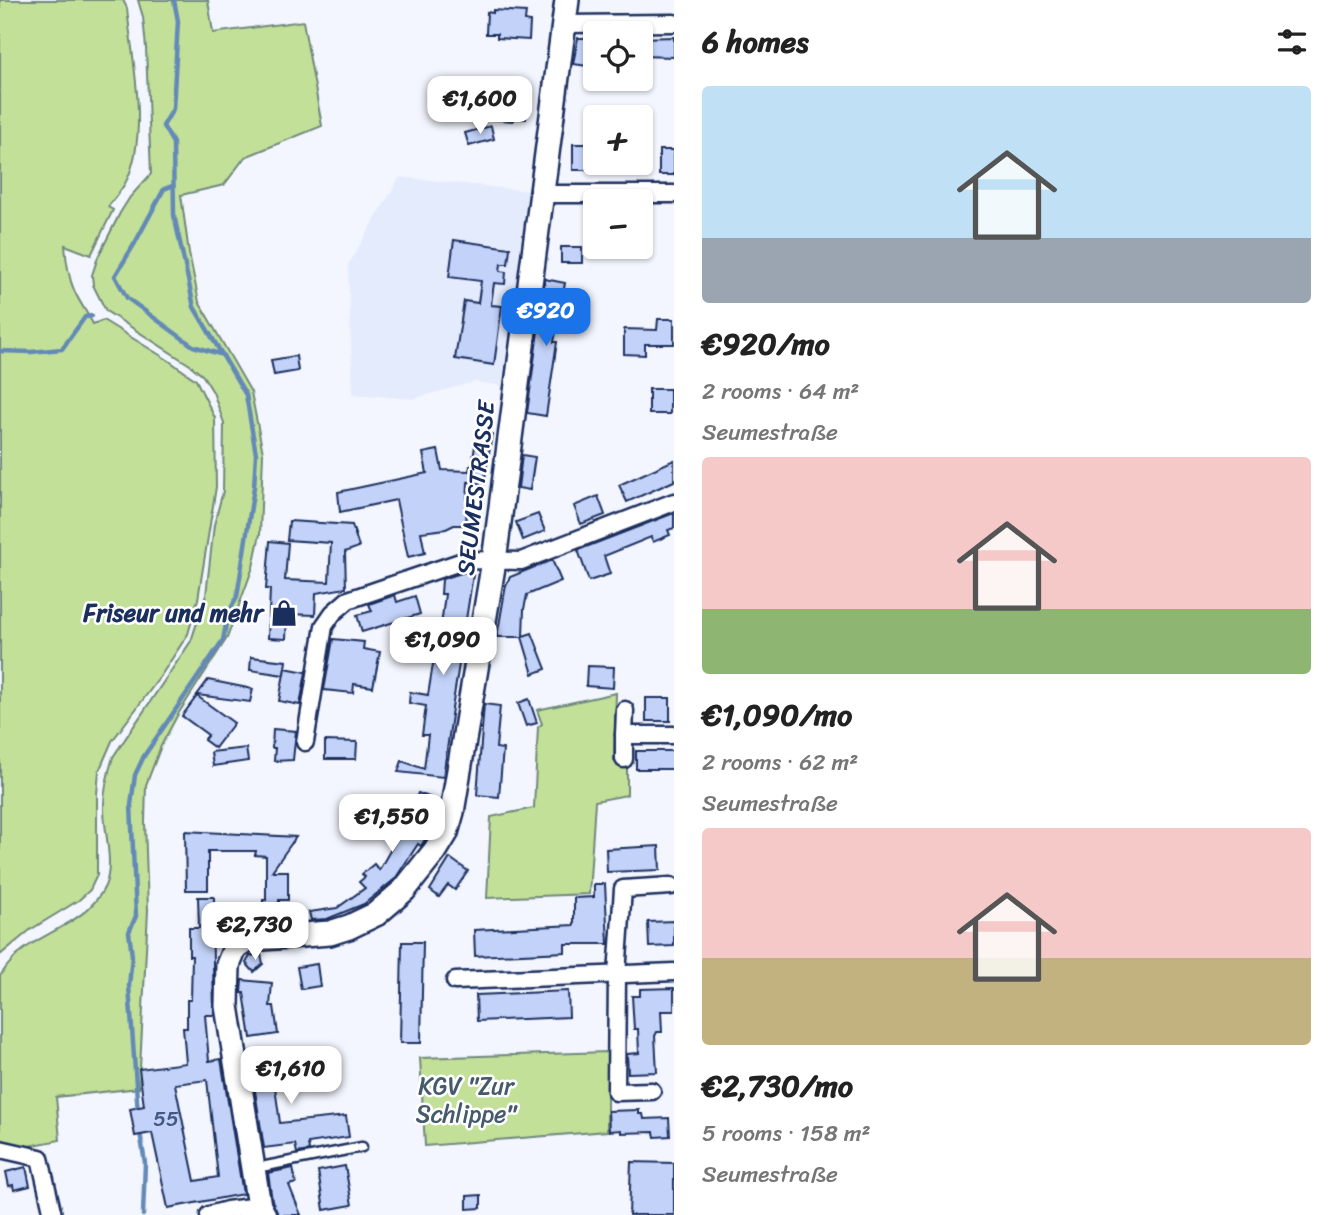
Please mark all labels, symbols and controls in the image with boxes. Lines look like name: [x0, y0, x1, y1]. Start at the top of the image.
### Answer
text: 6 homes: [702, 15, 809, 69]
map controls: [583, 21, 653, 259]
button: locate: [583, 21, 653, 91]
icon: filters: [1273, 23, 1311, 61]
pin: €1,600: [423, 76, 537, 136]
text: €1,600: [443, 78, 517, 119]
button: +: [583, 105, 653, 175]
icon: home: [944, 132, 1070, 258]
button: −: [583, 189, 653, 259]
pin: €920: [505, 288, 587, 348]
text: €920: [517, 290, 575, 331]
text: €920/mo: [702, 317, 830, 371]
text: 2 rooms · 64 m²: [702, 371, 859, 412]
street label: SEUMESTRASSE: [444, 397, 508, 578]
text: Seumestraße: [702, 412, 838, 453]
icon: home: [944, 503, 1070, 629]
place label: Friseur und mehr: [82, 592, 265, 634]
shop icon: Friseur und mehr: [269, 598, 299, 628]
pin: €1,090: [386, 618, 500, 677]
text: €1,090: [406, 619, 480, 660]
text: €1,090/mo: [702, 688, 852, 742]
text: 2 rooms · 62 m²: [702, 742, 858, 783]
text: Seumestraße: [702, 783, 838, 824]
pin: €1,550: [335, 794, 449, 854]
text: €1,550: [355, 796, 429, 837]
icon: home: [944, 874, 1070, 1000]
pin: €2,730: [198, 902, 312, 962]
text: €2,730: [217, 904, 293, 945]
pin: €1,610: [234, 1046, 348, 1106]
text: €1,610: [257, 1048, 325, 1089]
text: €2,730/mo: [702, 1059, 853, 1113]
park label: KGV "Zur Schlippe": [416, 1065, 518, 1135]
house number: 55: [153, 1100, 179, 1138]
text: 5 rooms · 158 m²: [702, 1113, 871, 1154]
text: Seumestraße: [702, 1154, 838, 1195]

